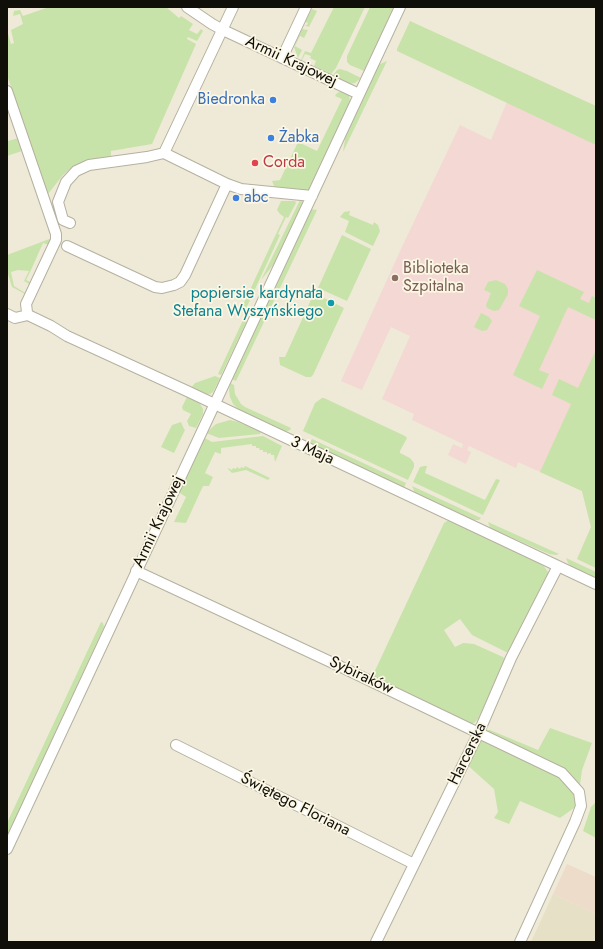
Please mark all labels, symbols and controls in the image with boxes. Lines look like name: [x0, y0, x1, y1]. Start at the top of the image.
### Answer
street label: Armii Krajowej: [242, 32, 340, 92]
place label: Biedronka: [197, 90, 265, 110]
marker: Biedronka: [268, 95, 278, 105]
place label: Żabka: [279, 128, 319, 148]
marker: Żabka: [266, 133, 276, 143]
place label: Corda: [263, 153, 305, 173]
marker: Corda: [250, 158, 260, 168]
place label: abc: [244, 188, 268, 208]
marker: abc: [231, 193, 241, 203]
place label: Biblioteka Szpitalna: [403, 259, 469, 297]
marker: Biblioteka Szpitalna: [390, 273, 400, 283]
place label: popiersie kardynała Stefana Wyszyńskiego: [173, 284, 323, 322]
marker: popiersie kardynała Stefana Wyszyńskiego: [326, 298, 336, 308]
street label: 3 Maja: [287, 433, 337, 469]
street label: Armii Krajowej: [129, 473, 189, 571]
street label: Sybiraków: [326, 653, 396, 699]
street label: Harcerska: [445, 720, 491, 788]
street label: Świętego Floriana: [237, 769, 353, 841]

